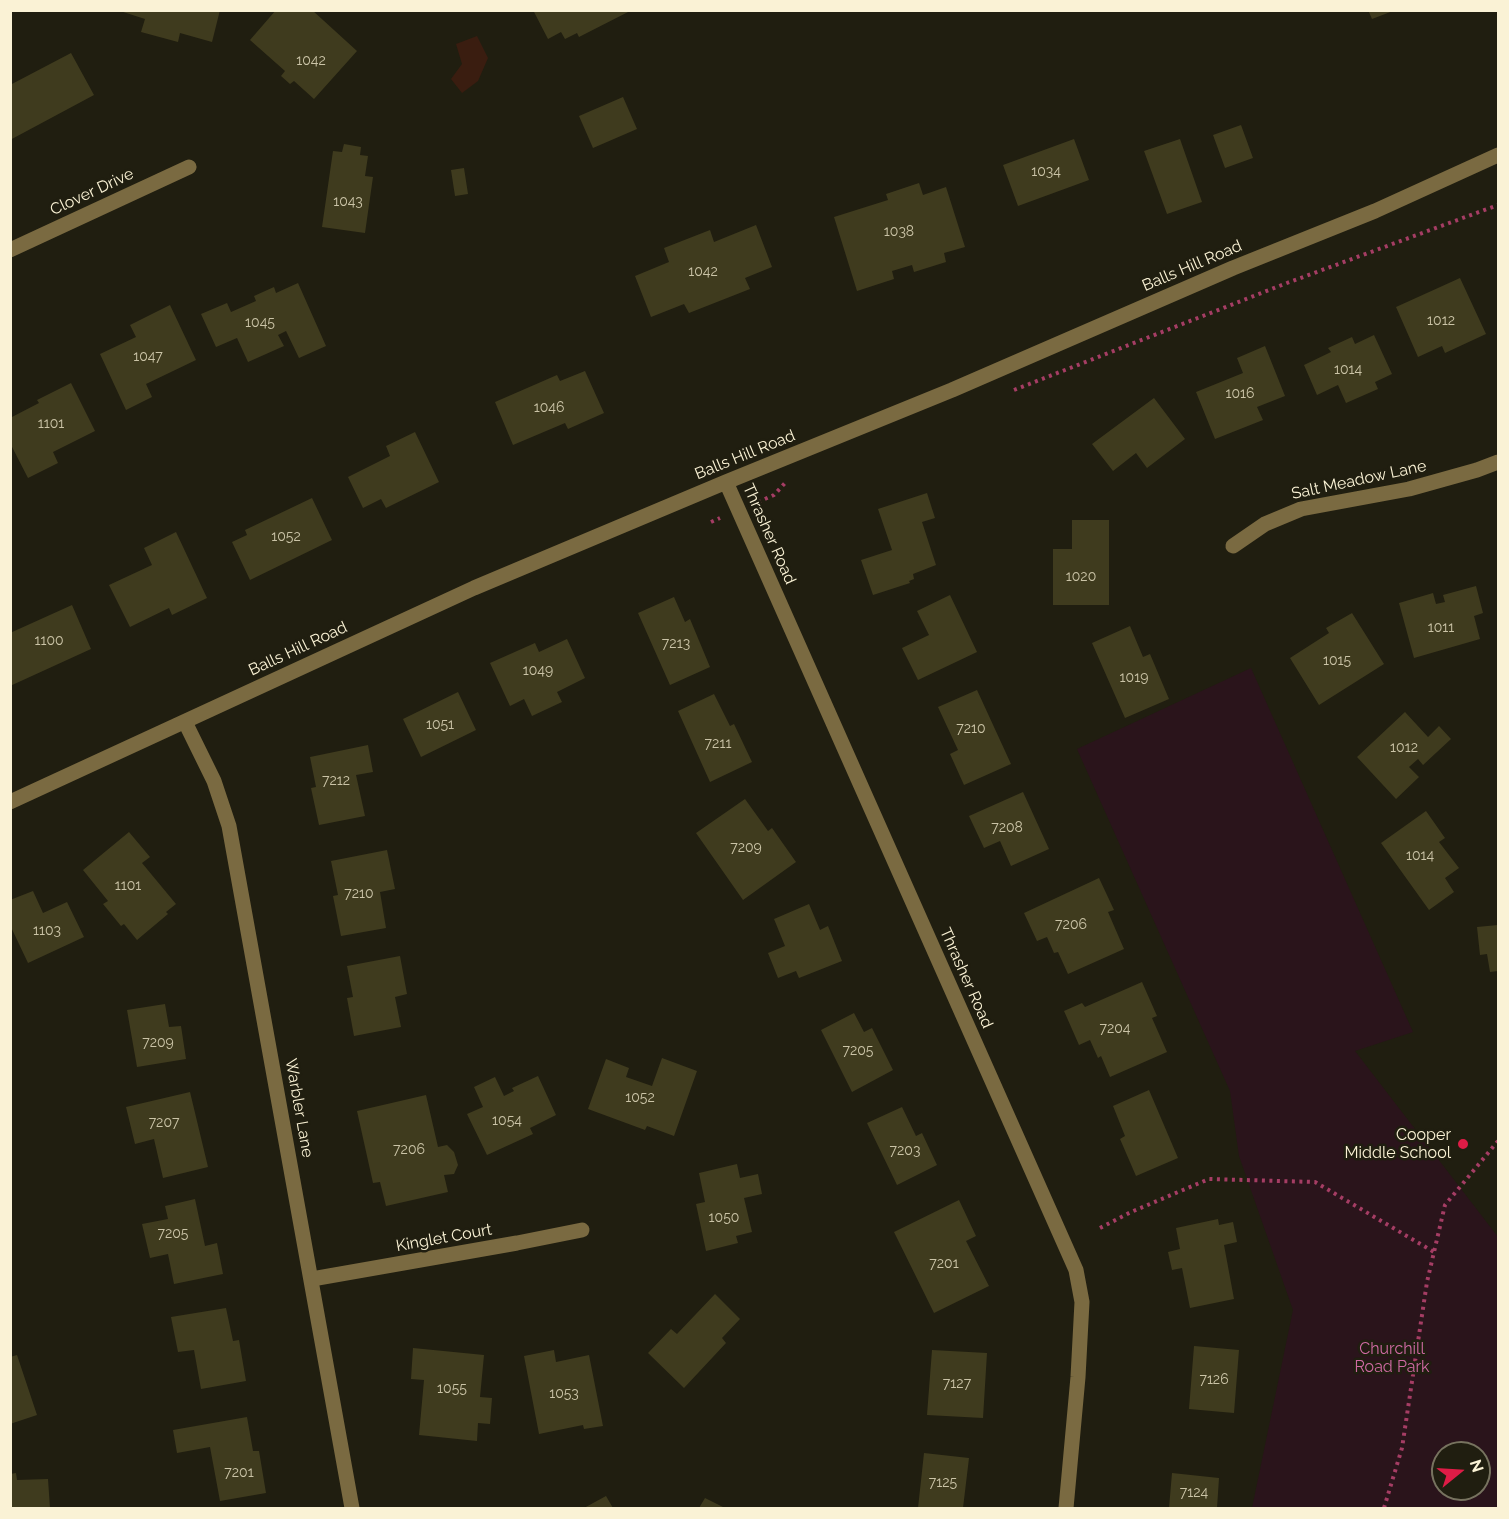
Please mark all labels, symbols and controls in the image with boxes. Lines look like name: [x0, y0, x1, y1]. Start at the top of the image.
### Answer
house number: 1042: [296, 53, 326, 69]
street label: Clover Drive: [47, 164, 137, 220]
house number: 1034: [1031, 164, 1061, 180]
house number: 1043: [333, 194, 363, 210]
house number: 1038: [884, 224, 914, 240]
street label: Balls Hill Road: [1139, 236, 1245, 296]
house number: 1042: [688, 264, 718, 280]
house number: 1012: [1427, 313, 1455, 329]
house number: 1045: [245, 315, 275, 331]
house number: 1047: [133, 349, 163, 365]
house number: 1014: [1334, 362, 1362, 378]
house number: 1016: [1226, 386, 1254, 402]
house number: 1046: [534, 400, 564, 416]
house number: 1101: [38, 416, 64, 432]
street label: Balls Hill Road: [692, 426, 798, 484]
street label: Salt Meadow Lane: [1290, 456, 1428, 504]
street label: Thrasher Road: [738, 481, 800, 587]
house number: 1052: [271, 529, 301, 545]
house number: 1020: [1066, 569, 1096, 585]
street label: Balls Hill Road: [246, 618, 350, 680]
house number: 1011: [1428, 620, 1454, 636]
house number: 1100: [34, 633, 64, 649]
house number: 7213: [662, 636, 690, 652]
house number: 1015: [1323, 653, 1351, 669]
house number: 1049: [523, 663, 553, 679]
house number: 1019: [1120, 670, 1148, 686]
house number: 1051: [426, 717, 454, 733]
house number: 7210: [956, 721, 986, 737]
house number: 7211: [705, 736, 731, 752]
house number: 1012: [1390, 740, 1418, 756]
house number: 7212: [322, 773, 350, 789]
house number: 7208: [991, 820, 1023, 836]
house number: 7209: [730, 840, 762, 856]
house number: 1014: [1406, 848, 1434, 864]
house number: 1101: [115, 878, 141, 894]
house number: 7210: [344, 886, 374, 902]
house number: 7206: [1055, 917, 1087, 933]
house number: 1103: [33, 923, 61, 939]
street label: Thrasher Road: [935, 925, 997, 1031]
house number: 7204: [1100, 1021, 1130, 1037]
house number: 7209: [142, 1035, 174, 1051]
house number: 7205: [843, 1043, 873, 1059]
street label: Warbler Lane: [281, 1057, 317, 1159]
house number: 1052: [625, 1090, 655, 1106]
house number: 1054: [492, 1113, 522, 1129]
house number: 7207: [149, 1115, 179, 1131]
place label: Cooper Middle School: [1345, 1125, 1451, 1163]
marker: Cooper Middle School: [1456, 1137, 1470, 1151]
house number: 7206: [393, 1142, 425, 1158]
house number: 7203: [890, 1143, 920, 1159]
house number: 1050: [709, 1210, 739, 1226]
street label: Kinglet Court: [395, 1220, 493, 1256]
house number: 7205: [158, 1226, 188, 1242]
house number: 7201: [929, 1256, 959, 1272]
park label: Churchill Road Park: [1354, 1339, 1430, 1377]
house number: 7126: [1199, 1372, 1229, 1388]
house number: 7127: [943, 1376, 971, 1392]
house number: 1055: [437, 1381, 467, 1397]
house number: 1053: [549, 1386, 579, 1402]
north arrow: [1431, 1441, 1491, 1501]
text: N: [1466, 1457, 1488, 1475]
house number: 7201: [224, 1465, 254, 1481]
house number: 7125: [929, 1475, 957, 1491]
house number: 7124: [1180, 1485, 1208, 1501]

